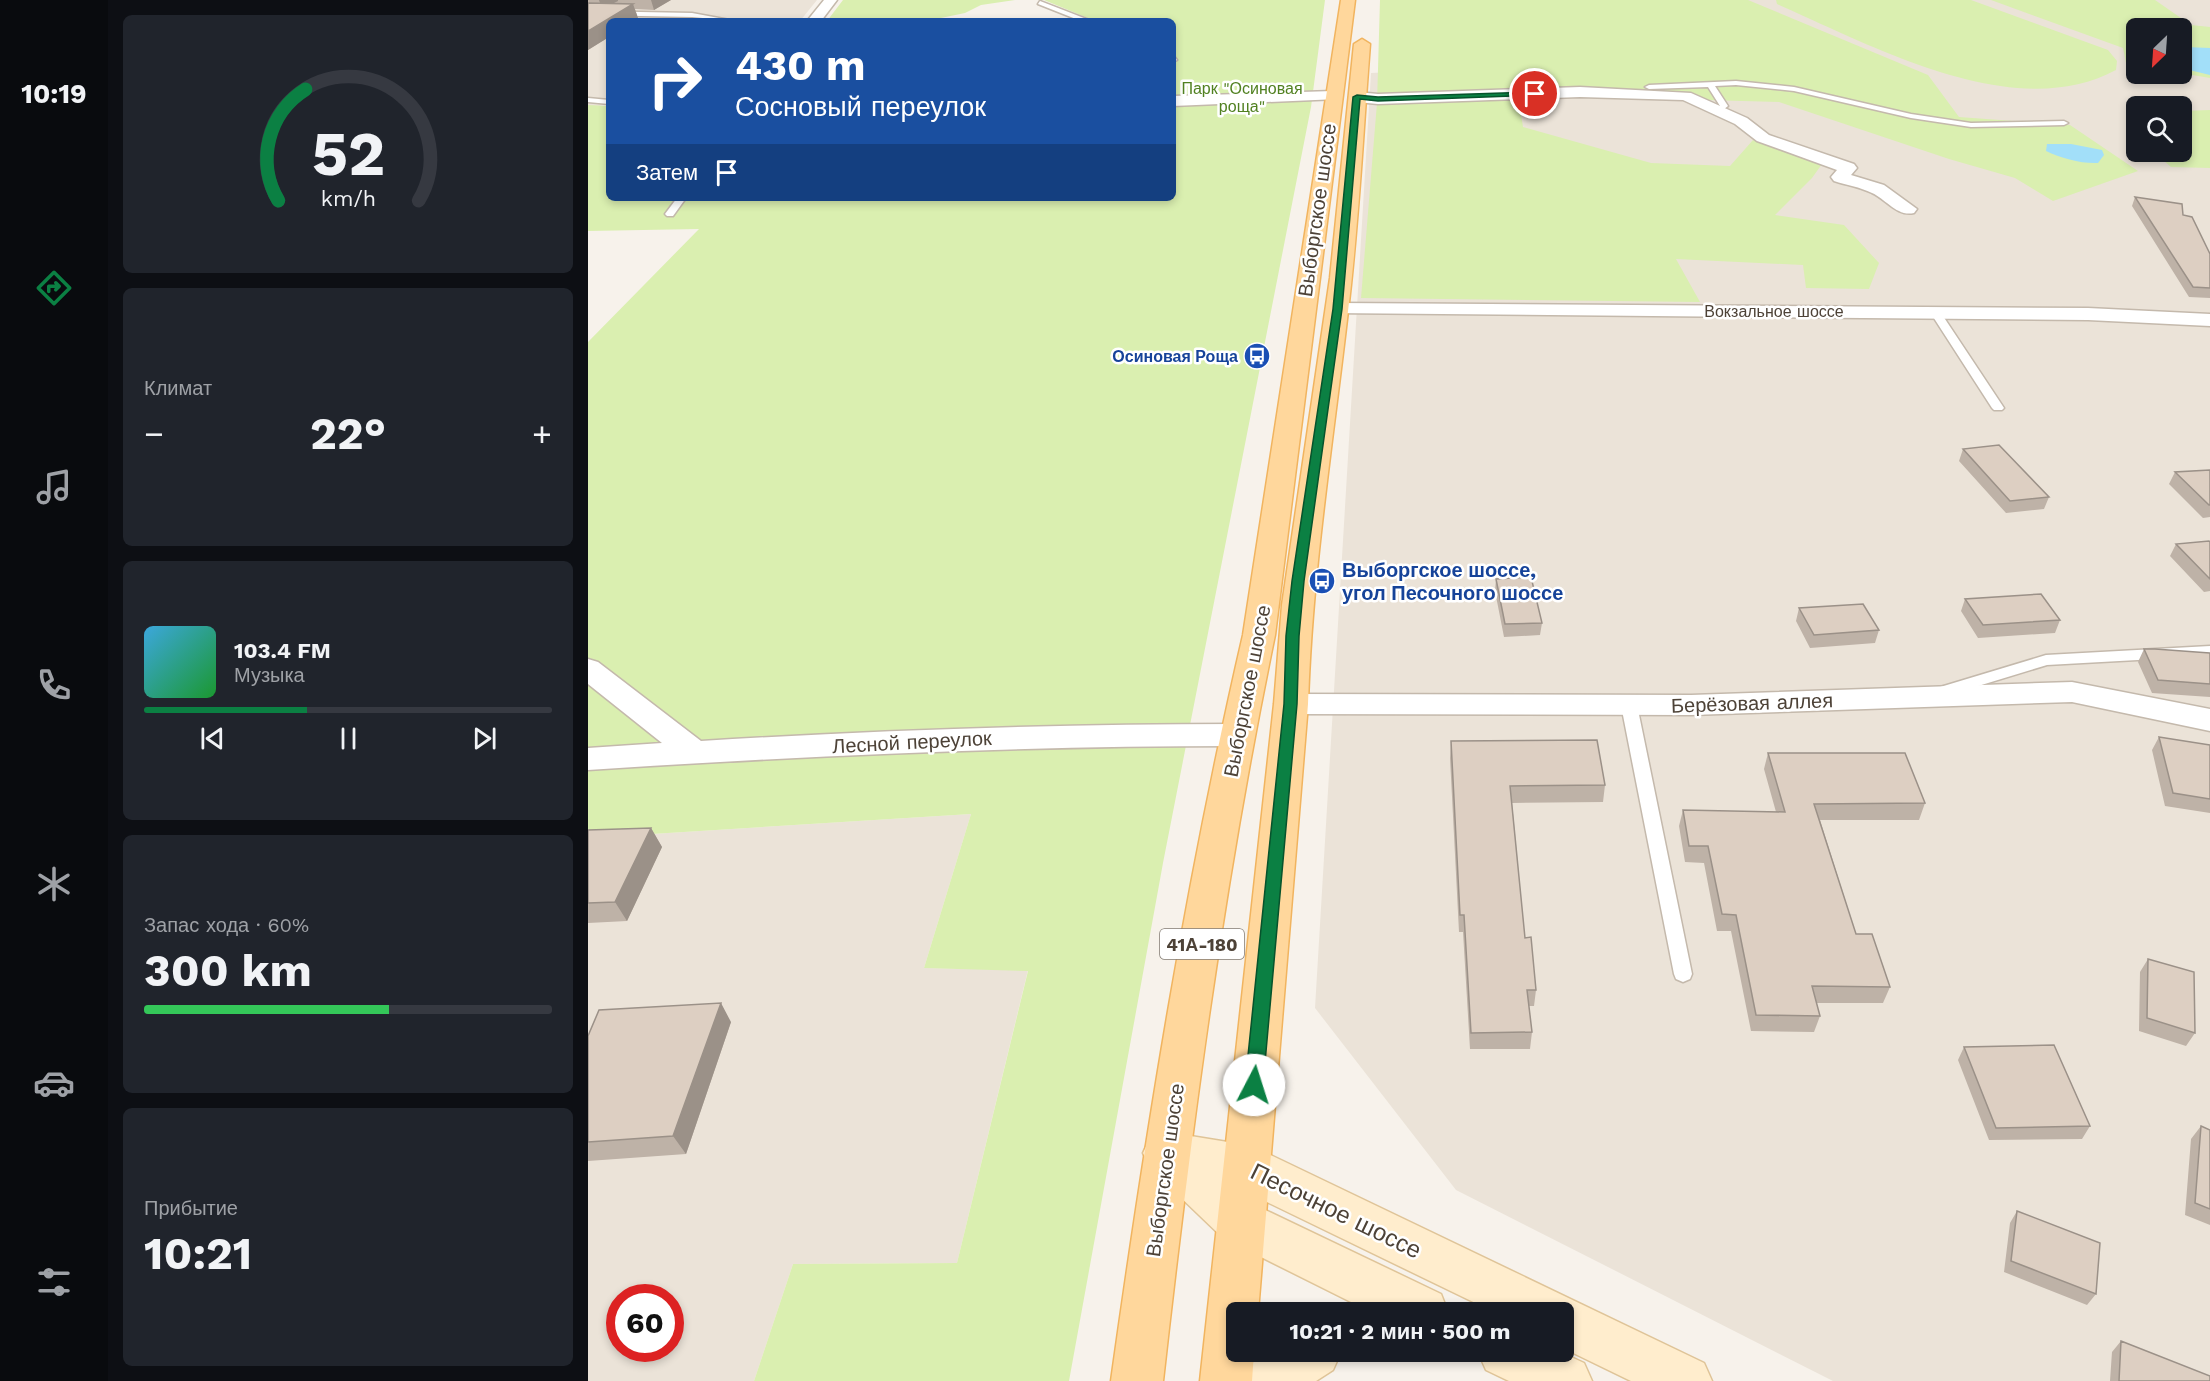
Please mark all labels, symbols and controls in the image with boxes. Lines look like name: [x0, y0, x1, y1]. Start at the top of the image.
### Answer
north arrow: [2126, 18, 2192, 84]
map controls: [2126, 18, 2192, 162]
text: 430 m: [735, 41, 866, 90]
icon: right: [636, 42, 714, 120]
pin: [1509, 68, 1560, 119]
icon: arrive: [1518, 77, 1551, 110]
text: 10:19: [21, 78, 87, 110]
park label: Парк "Осиновая роща": [1181, 79, 1303, 116]
text: Сосновый переулок: [735, 91, 986, 123]
button: search: [2126, 96, 2192, 162]
text: 52: [311, 117, 385, 190]
street label: Выборгское шоссе: [1293, 122, 1341, 298]
icon: arrive: [710, 156, 743, 189]
text: Затем: [636, 160, 698, 185]
text: km/h: [320, 186, 376, 211]
icon: directions: [33, 267, 75, 309]
street label: Вокзальное шоссе: [1704, 302, 1844, 321]
bus stop icon: Осиновая Роща: [1242, 341, 1272, 371]
place label: Осиновая Роща: [1112, 347, 1238, 366]
text: Климат: [144, 376, 212, 400]
text: 22°: [310, 407, 386, 460]
text: −: [144, 414, 164, 453]
text: +: [532, 414, 552, 453]
icon: music: [33, 466, 75, 508]
place label: Выборгское шоссе, угол Песочного шоссе: [1342, 558, 1563, 605]
bus stop icon: Выборгское шоссе, угол Песочного шоссе: [1307, 566, 1337, 596]
street label: Выборгское шоссе: [1219, 603, 1275, 779]
text: 103.4 FM: [234, 638, 331, 663]
text: Музыка: [234, 663, 305, 687]
icon: phone: [33, 664, 75, 706]
street label: Берёзовая аллея: [1671, 688, 1833, 718]
icon: previous: [196, 722, 229, 755]
icon: pause: [332, 722, 365, 755]
icon: next: [468, 722, 501, 755]
street label: Лесной переулок: [832, 726, 993, 758]
icon: climate: [33, 863, 75, 905]
text: Запас хода · 60%: [144, 913, 309, 937]
road number: 41А-180: [1160, 929, 1244, 959]
text: 300 km: [144, 944, 312, 997]
position arrow: [1222, 1053, 1286, 1117]
icon: car: [33, 1062, 75, 1104]
street label: Выборгское шоссе: [1141, 1082, 1189, 1258]
street label: Песочное шоссе: [1246, 1158, 1426, 1264]
text: Прибытие: [144, 1196, 238, 1220]
text: 10:21: [144, 1227, 252, 1280]
icon: filters: [33, 1261, 75, 1303]
speed limit sign: 60: [606, 1284, 684, 1362]
text: 10:21 · 2 мин · 500 m: [1290, 1319, 1510, 1344]

